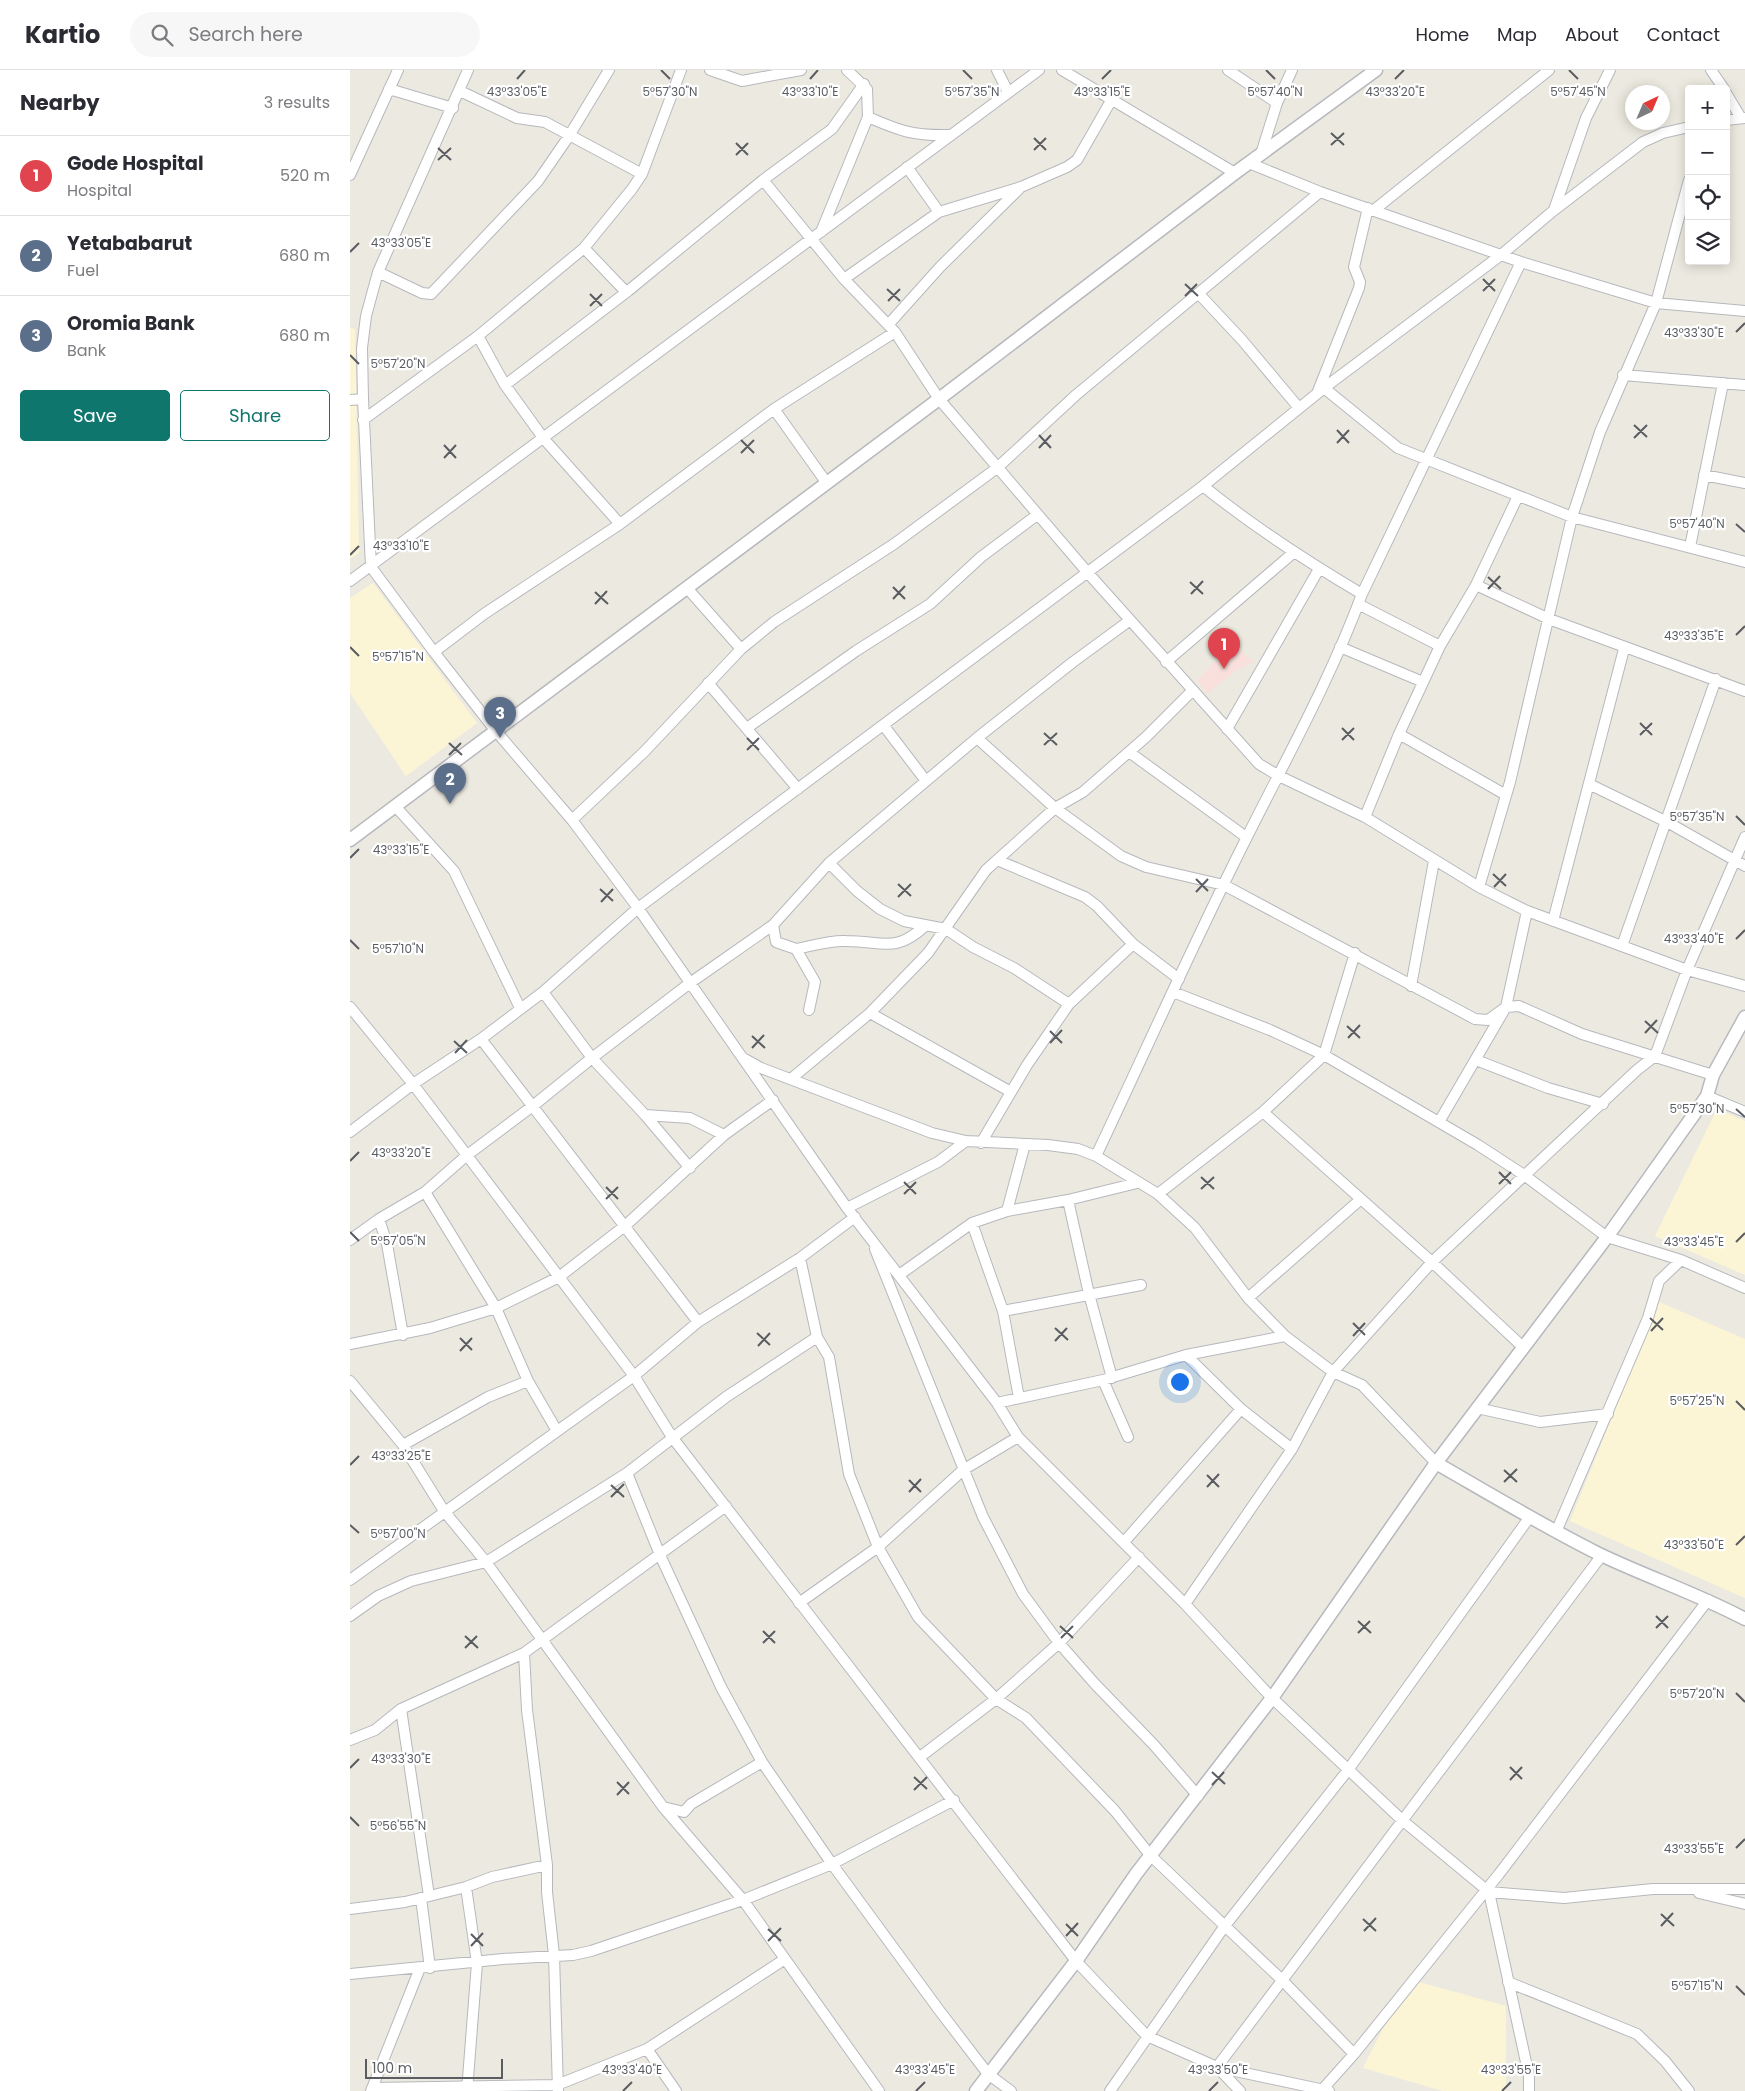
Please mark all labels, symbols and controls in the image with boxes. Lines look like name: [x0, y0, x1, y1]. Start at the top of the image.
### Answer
search box: [130, 12, 480, 57]
text: Kartio: [25, 18, 100, 51]
icon: search: [148, 21, 176, 49]
text: Search here: [188, 21, 303, 48]
text: Home: [1415, 22, 1469, 47]
text: Map: [1497, 22, 1537, 47]
text: About: [1565, 22, 1619, 47]
text: Contact: [1647, 22, 1720, 47]
text: 43°33'05"E: [487, 83, 547, 100]
text: 5°57'30"N: [643, 83, 698, 100]
text: 43°33'10"E: [782, 83, 838, 100]
text: 5°57'35"N: [945, 83, 1000, 100]
text: 43°33'15"E: [1074, 83, 1130, 100]
text: 5°57'40"N: [1247, 83, 1303, 100]
text: 43°33'20"E: [1365, 83, 1425, 100]
text: 5°57'45"N: [1550, 83, 1606, 100]
north arrow: [1625, 85, 1670, 130]
map controls: [1685, 85, 1730, 265]
button: +: [1685, 85, 1730, 130]
text: Nearby: [20, 88, 100, 117]
text: 3 results: [264, 91, 330, 114]
button: −: [1685, 130, 1730, 175]
text: Gode Hospital: [67, 150, 204, 177]
text: 1: [33, 164, 39, 187]
text: 520 m: [280, 164, 330, 187]
button: locate: [1685, 175, 1730, 220]
text: Hospital: [67, 179, 132, 202]
button: layers: [1685, 220, 1730, 265]
text: Yetababarut: [67, 230, 192, 257]
text: 43°33'05"E: [371, 234, 431, 251]
text: 2: [31, 244, 41, 267]
text: 680 m: [279, 244, 330, 267]
text: Fuel: [67, 259, 99, 282]
text: Oromia Bank: [67, 310, 195, 337]
text: 3: [31, 324, 41, 347]
text: 680 m: [279, 324, 330, 347]
text: 43°33'30"E: [1664, 324, 1724, 341]
text: Bank: [67, 339, 106, 362]
text: 5°57'20"N: [371, 355, 425, 372]
button: Save: [20, 390, 170, 441]
button: Share: [180, 390, 330, 441]
text: 5°57'40"N: [1669, 515, 1725, 532]
text: 43°33'10"E: [373, 537, 429, 554]
text: 43°33'35"E: [1664, 627, 1724, 644]
pin: 1: [1208, 628, 1240, 669]
text: 5°57'15"N: [372, 648, 424, 665]
pin: 3: [484, 697, 516, 738]
pin: 2: [434, 763, 466, 804]
text: 5°57'35"N: [1670, 808, 1725, 825]
text: 43°33'15"E: [373, 841, 429, 858]
text: 43°33'40"E: [1664, 930, 1724, 947]
text: 5°57'10"N: [372, 940, 424, 957]
text: 5°57'30"N: [1670, 1100, 1725, 1117]
text: 43°33'20"E: [371, 1144, 431, 1161]
text: 5°57'05"N: [370, 1232, 426, 1249]
text: 43°33'45"E: [1664, 1233, 1724, 1250]
your location: [1167, 1369, 1193, 1395]
text: 5°57'25"N: [1670, 1392, 1724, 1409]
text: 43°33'25"E: [371, 1447, 431, 1464]
text: 5°57'00"N: [370, 1525, 426, 1542]
text: 43°33'50"E: [1664, 1536, 1724, 1553]
text: 5°57'20"N: [1670, 1685, 1724, 1702]
text: 43°33'30"E: [371, 1750, 431, 1767]
text: 5°56'55"N: [370, 1817, 426, 1834]
text: 43°33'55"E: [1664, 1840, 1724, 1857]
text: 5°57'15"N: [1671, 1977, 1723, 1994]
scale bar: [365, 2056, 502, 2079]
text: 100 m: [372, 2058, 412, 2078]
text: 43°33'40"E: [602, 2061, 662, 2078]
text: 43°33'45"E: [895, 2061, 955, 2078]
text: 43°33'50"E: [1188, 2061, 1248, 2078]
text: 43°33'55"E: [1481, 2061, 1541, 2078]

